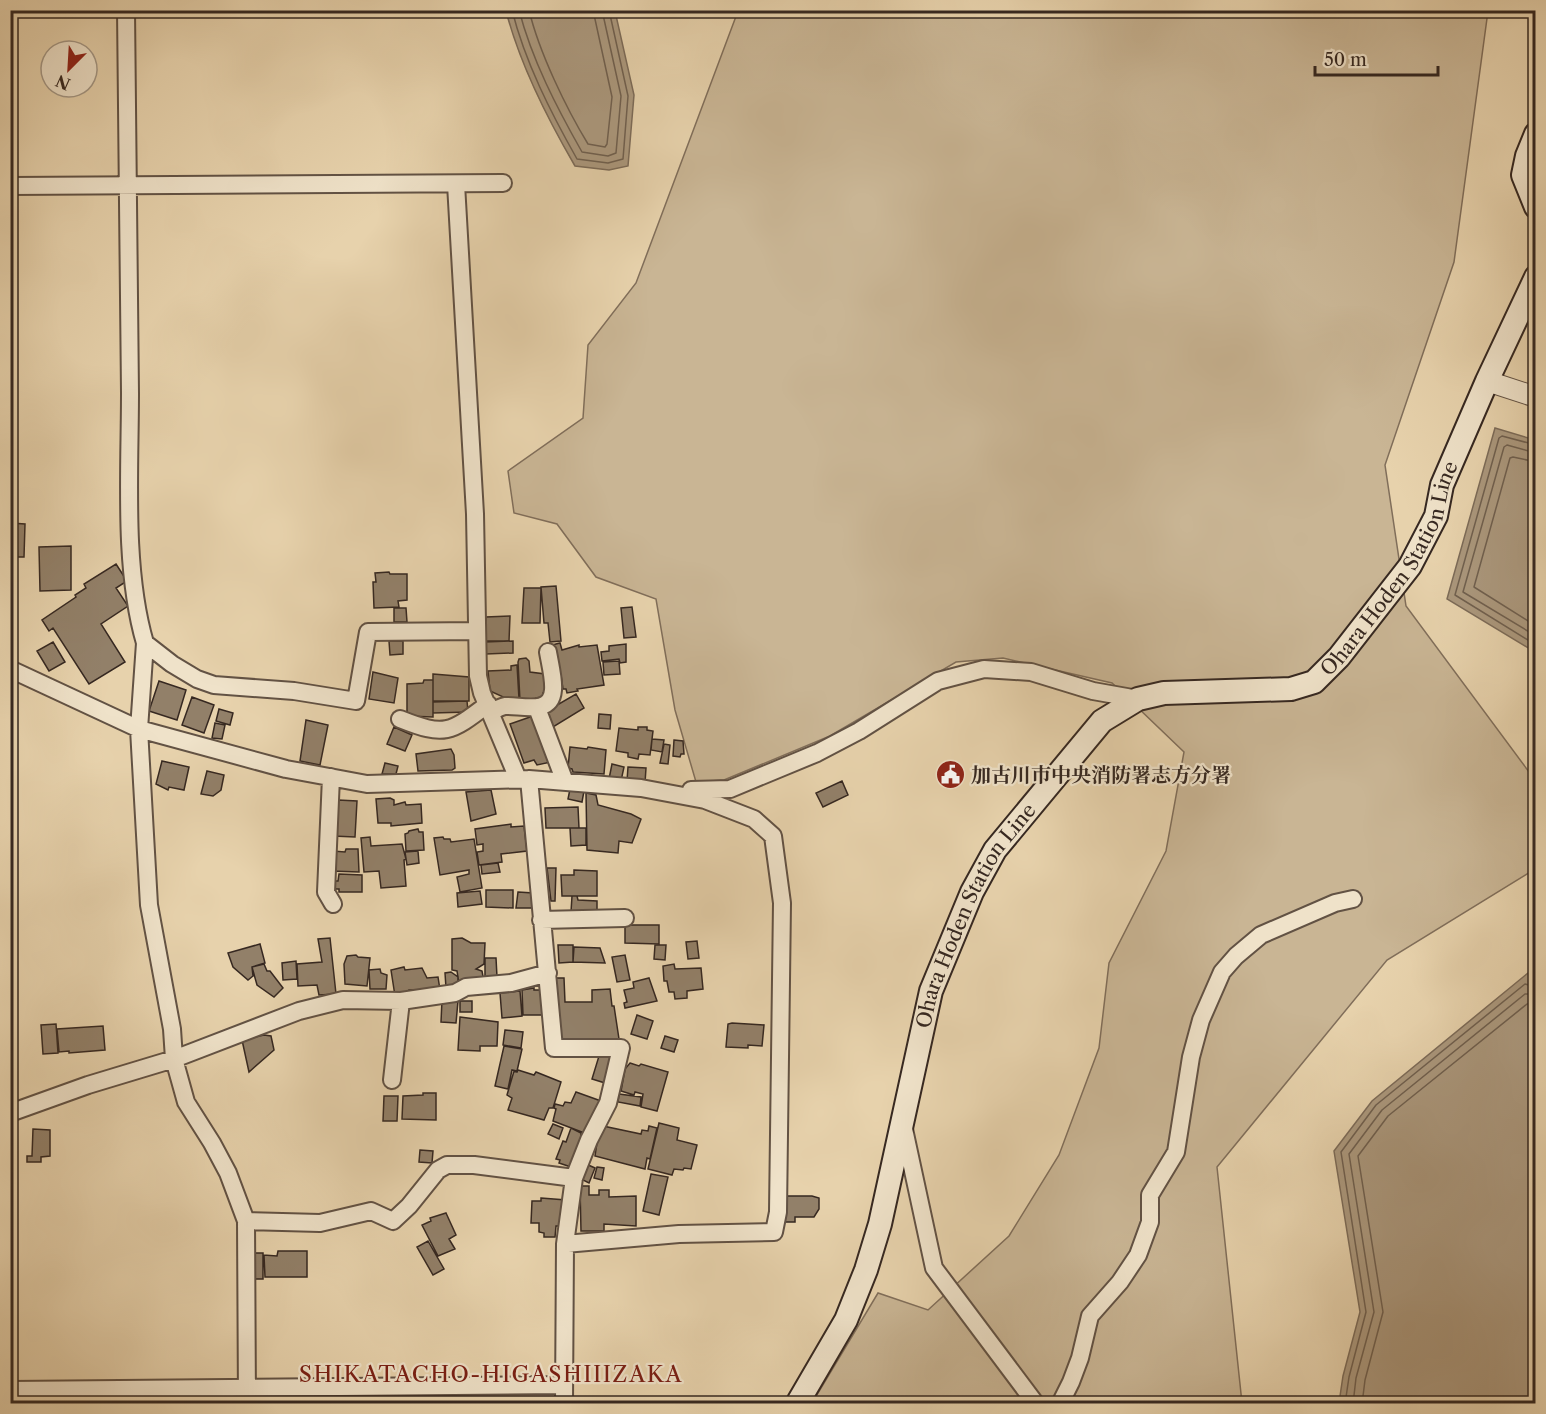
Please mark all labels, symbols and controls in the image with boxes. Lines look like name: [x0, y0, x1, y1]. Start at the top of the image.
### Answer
north arrow: [39, 39, 99, 99]
scale bar: [1315, 39, 1438, 77]
text: 50 m: [1324, 49, 1367, 71]
text: N: [52, 71, 73, 95]
street label: Ohara Hoden Station Line: [1315, 457, 1463, 681]
public building icon: 加古川市中央消防署志方分署: [934, 759, 966, 791]
place label: 加古川市中央消防署志方分署: [971, 763, 1231, 787]
street label: Ohara Hoden Station Line: [911, 798, 1041, 1030]
district label: SHIKATACHO-HIGASHIIIZAKA: [299, 1361, 683, 1388]

